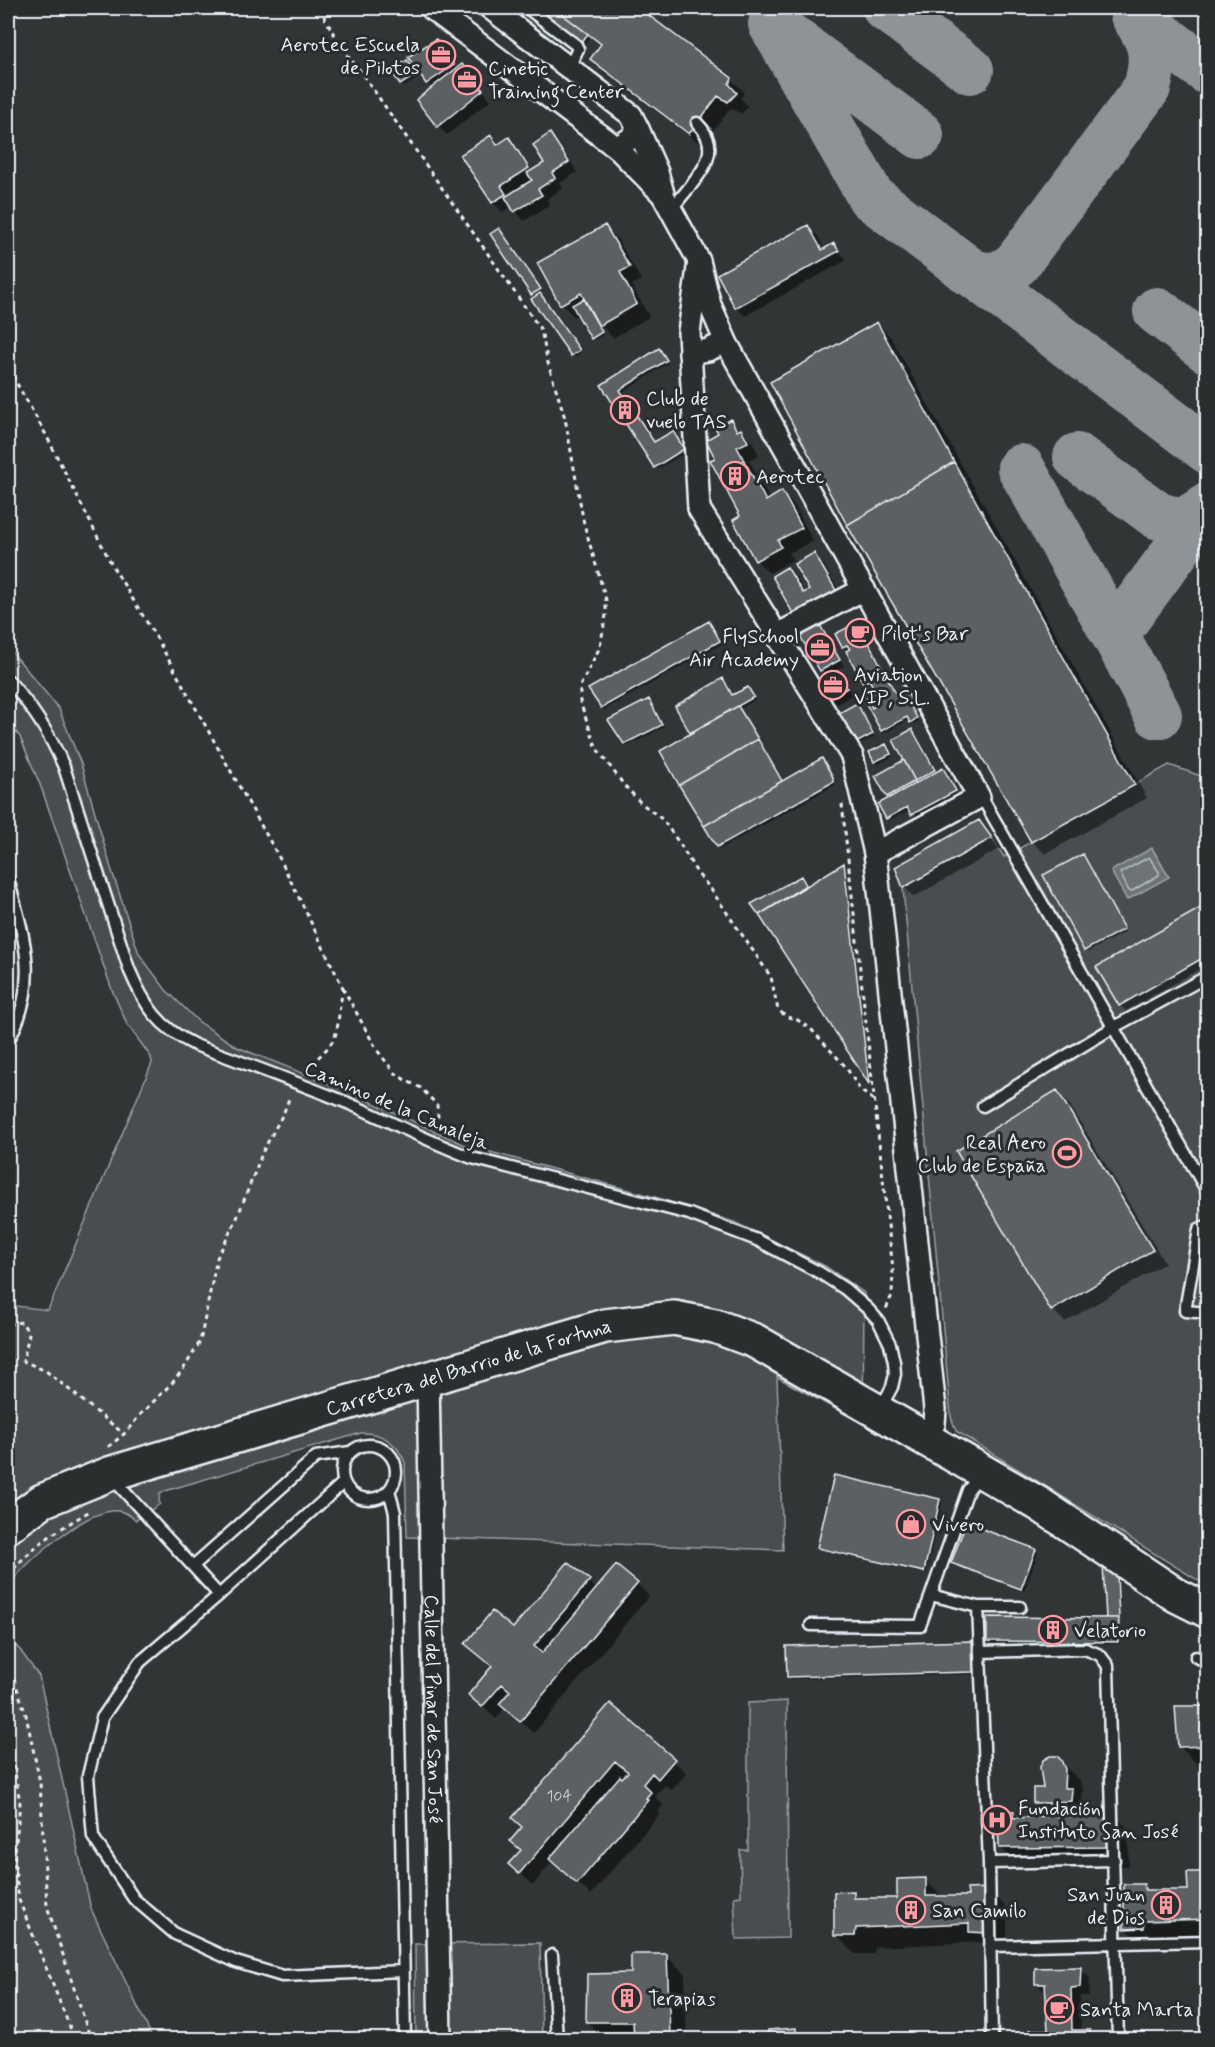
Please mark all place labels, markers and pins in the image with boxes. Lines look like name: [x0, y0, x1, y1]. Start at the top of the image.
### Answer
place label: Aerotec Escuela de Pilotos: [280, 32, 420, 82]
office icon: Aerotec Escuela de Pilotos: [425, 39, 457, 71]
place label: Cinetic Training Center: [488, 56, 625, 108]
office icon: Cinetic Training Center: [451, 64, 483, 96]
place label: Club de vuelo TAS: [646, 386, 727, 436]
building icon: Club de vuelo TAS: [609, 394, 641, 426]
building icon: Aerotec: [719, 460, 751, 492]
place label: Aerotec: [756, 464, 824, 491]
cafe icon: Pilot's Bar: [844, 617, 876, 649]
place label: Pilot's Bar: [881, 621, 969, 648]
place label: FlySchool Air Academy: [689, 624, 799, 674]
office icon: FlySchool Air Academy: [804, 632, 836, 664]
place label: Aviation VIP, S.L.: [854, 662, 930, 712]
office icon: Aviation VIP, S.L.: [817, 669, 849, 701]
place label: Real Aero Club de España: [918, 1130, 1046, 1180]
sports icon: Real Aero Club de España: [1051, 1137, 1083, 1169]
shop icon: Vivero: [895, 1508, 927, 1540]
place label: Vivero: [932, 1512, 984, 1539]
building icon: Velatorio: [1037, 1614, 1069, 1646]
place label: Velatorio: [1074, 1618, 1146, 1645]
place label: Fundación Instituto San José: [1018, 1796, 1178, 1846]
hospital icon: Fundación Instituto San José: [981, 1804, 1013, 1836]
place label: San Juan de Dios: [1067, 1882, 1145, 1932]
building icon: San Juan de Dios: [1150, 1889, 1182, 1921]
building icon: San Camilo: [895, 1894, 927, 1926]
place label: San Camilo: [932, 1898, 1027, 1925]
building icon: Terapias: [611, 1982, 643, 2014]
place label: Terapias: [648, 1986, 716, 2013]
cafe icon: Santa Marta: [1043, 1993, 1075, 2025]
place label: Santa Marta: [1080, 1997, 1194, 2024]

